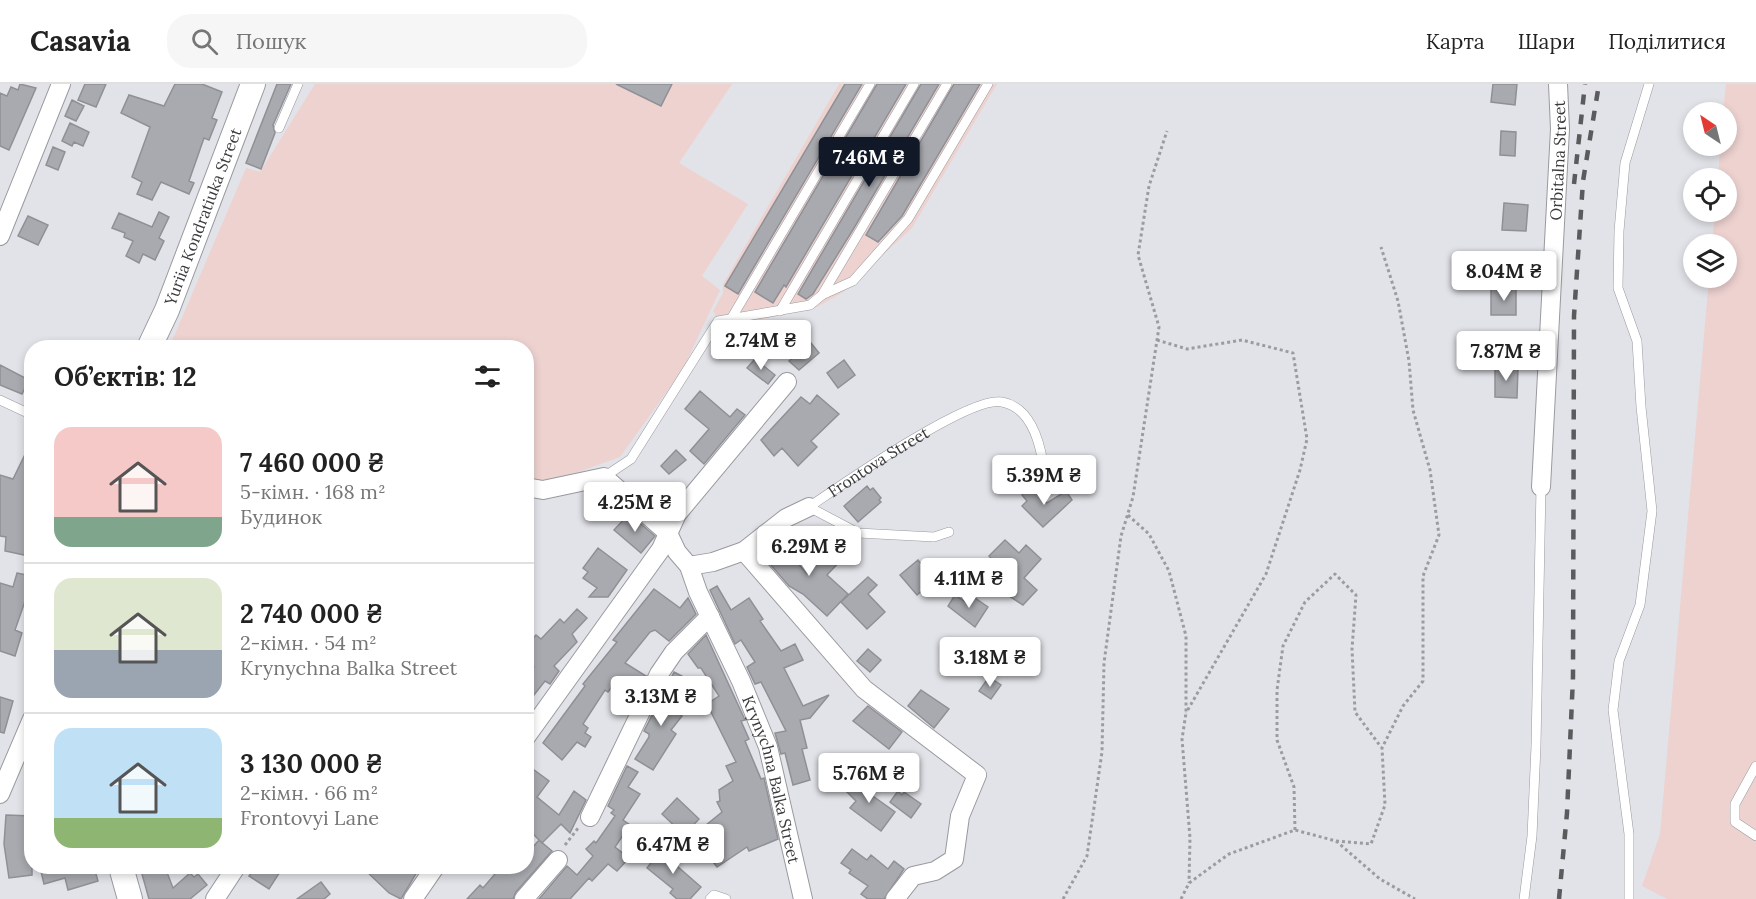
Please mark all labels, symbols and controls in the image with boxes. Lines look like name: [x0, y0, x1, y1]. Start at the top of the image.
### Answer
search box: [167, 14, 587, 68]
text: Casavia: [30, 23, 131, 59]
icon: search: [188, 25, 221, 58]
text: Пошук: [236, 27, 306, 55]
text: Карта: [1426, 28, 1485, 55]
text: Шари: [1518, 28, 1575, 55]
text: Поділитися: [1608, 28, 1726, 55]
street label: Orbitalna Street: [1545, 99, 1570, 221]
north arrow: [1683, 102, 1737, 156]
map controls: [1683, 102, 1737, 288]
street label: Yuriia Kondratiuka Street: [159, 124, 246, 309]
pin: 7.46M ₴: [814, 137, 924, 188]
text: 7.46M ₴: [833, 144, 905, 169]
button: locate: [1683, 168, 1737, 222]
button: layers: [1683, 234, 1737, 288]
pin: 8.04M ₴: [1449, 251, 1559, 302]
text: 8.04M ₴: [1466, 258, 1542, 283]
pin: 2.74M ₴: [706, 320, 816, 371]
text: 2.74M ₴: [725, 327, 797, 352]
pin: 7.87M ₴: [1451, 331, 1561, 382]
text: 7.87M ₴: [1470, 338, 1542, 363]
text: Об’єктів: 12: [54, 360, 197, 393]
icon: filters: [471, 360, 504, 393]
street label: Frontova Street: [824, 422, 933, 501]
text: 7 460 000 ₴: [240, 446, 385, 479]
icon: home: [102, 451, 174, 523]
pin: 5.39M ₴: [989, 455, 1099, 506]
text: 5.39M ₴: [1006, 462, 1082, 487]
text: 5-кімн. · 168 m²: [240, 479, 386, 504]
pin: 4.25M ₴: [580, 482, 690, 533]
text: 4.25M ₴: [598, 489, 672, 514]
text: Будинок: [240, 504, 322, 529]
pin: 6.29M ₴: [754, 526, 864, 577]
text: 6.29M ₴: [771, 533, 847, 558]
pin: 4.11M ₴: [914, 558, 1024, 609]
text: 4.11M ₴: [934, 565, 1004, 590]
text: 2 740 000 ₴: [240, 597, 383, 630]
icon: home: [102, 602, 174, 674]
text: 2-кімн. · 54 m²: [240, 630, 377, 655]
pin: 3.18M ₴: [935, 637, 1045, 688]
text: 3.18M ₴: [954, 644, 1026, 669]
text: Krynychna Balka Street: [240, 655, 457, 680]
pin: 3.13M ₴: [606, 676, 716, 727]
text: 3.13M ₴: [625, 683, 697, 708]
street label: Krynychna Balka Street: [738, 693, 805, 866]
text: 3 130 000 ₴: [240, 747, 383, 780]
icon: home: [102, 752, 174, 824]
pin: 5.76M ₴: [814, 753, 924, 804]
text: 5.76M ₴: [832, 760, 906, 785]
text: 2-кімн. · 66 m²: [240, 780, 378, 805]
text: Frontovyi Lane: [240, 805, 379, 830]
pin: 6.47M ₴: [618, 824, 728, 875]
text: 6.47M ₴: [636, 831, 710, 856]

